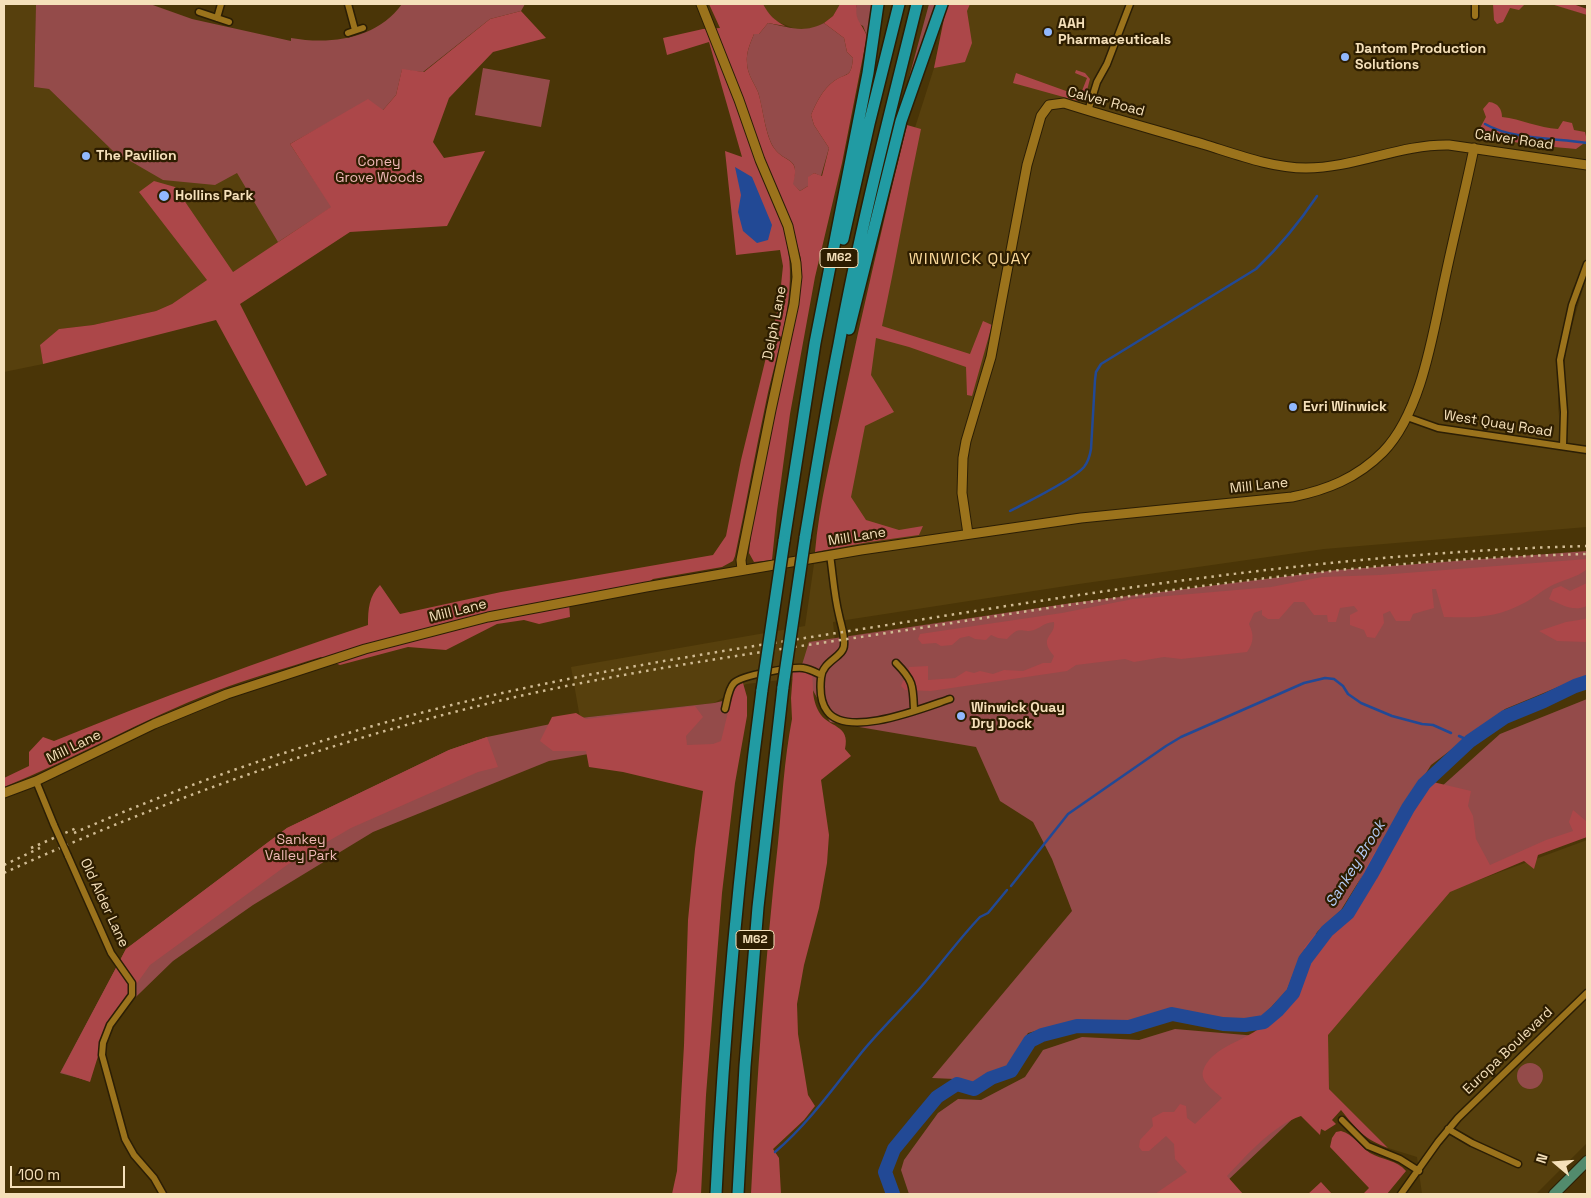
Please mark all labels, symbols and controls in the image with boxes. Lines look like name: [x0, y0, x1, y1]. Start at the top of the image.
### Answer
place label: AAH Pharmaceuticals: [1058, 16, 1171, 48]
marker: AAH Pharmaceuticals: [1042, 26, 1054, 38]
place label: Dantom Production Solutions: [1355, 41, 1486, 74]
marker: Dantom Production Solutions: [1339, 51, 1351, 63]
street label: Calver Road: [1066, 84, 1146, 120]
street label: Calver Road: [1474, 126, 1554, 154]
place label: The Pavilion: [96, 148, 177, 164]
marker: The Pavilion: [80, 150, 92, 162]
park label: Coney Grove Woods: [335, 154, 423, 186]
place label: Hollins Park: [175, 188, 253, 204]
marker: Hollins Park: [157, 189, 171, 203]
road number: M62: [820, 248, 858, 268]
district label: WINWICK QUAY: [907, 250, 1033, 270]
street label: Delph Lane: [760, 285, 790, 361]
place label: Evri Winwick: [1303, 399, 1387, 415]
marker: Evri Winwick: [1287, 401, 1299, 413]
street label: West Quay Road: [1442, 407, 1554, 441]
street label: Mill Lane: [1229, 475, 1289, 497]
street label: Mill Lane: [827, 524, 887, 550]
street label: Mill Lane: [428, 596, 488, 626]
place label: Winwick Quay Dry Dock: [971, 700, 1065, 732]
marker: Winwick Quay Dry Dock: [955, 710, 967, 722]
street label: Mill Lane: [44, 727, 104, 767]
water label: Sankey Brook: [1322, 817, 1390, 911]
park label: Sankey Valley Park: [265, 832, 337, 864]
street label: Old Alder Lane: [76, 856, 132, 950]
road number: M62: [736, 930, 774, 950]
street label: Europa Boulevard: [1460, 1004, 1556, 1098]
north arrow: [1531, 1138, 1581, 1188]
text: N: [1532, 1151, 1552, 1166]
scale bar: [12, 1156, 128, 1188]
text: 100 m: [18, 1165, 60, 1184]

